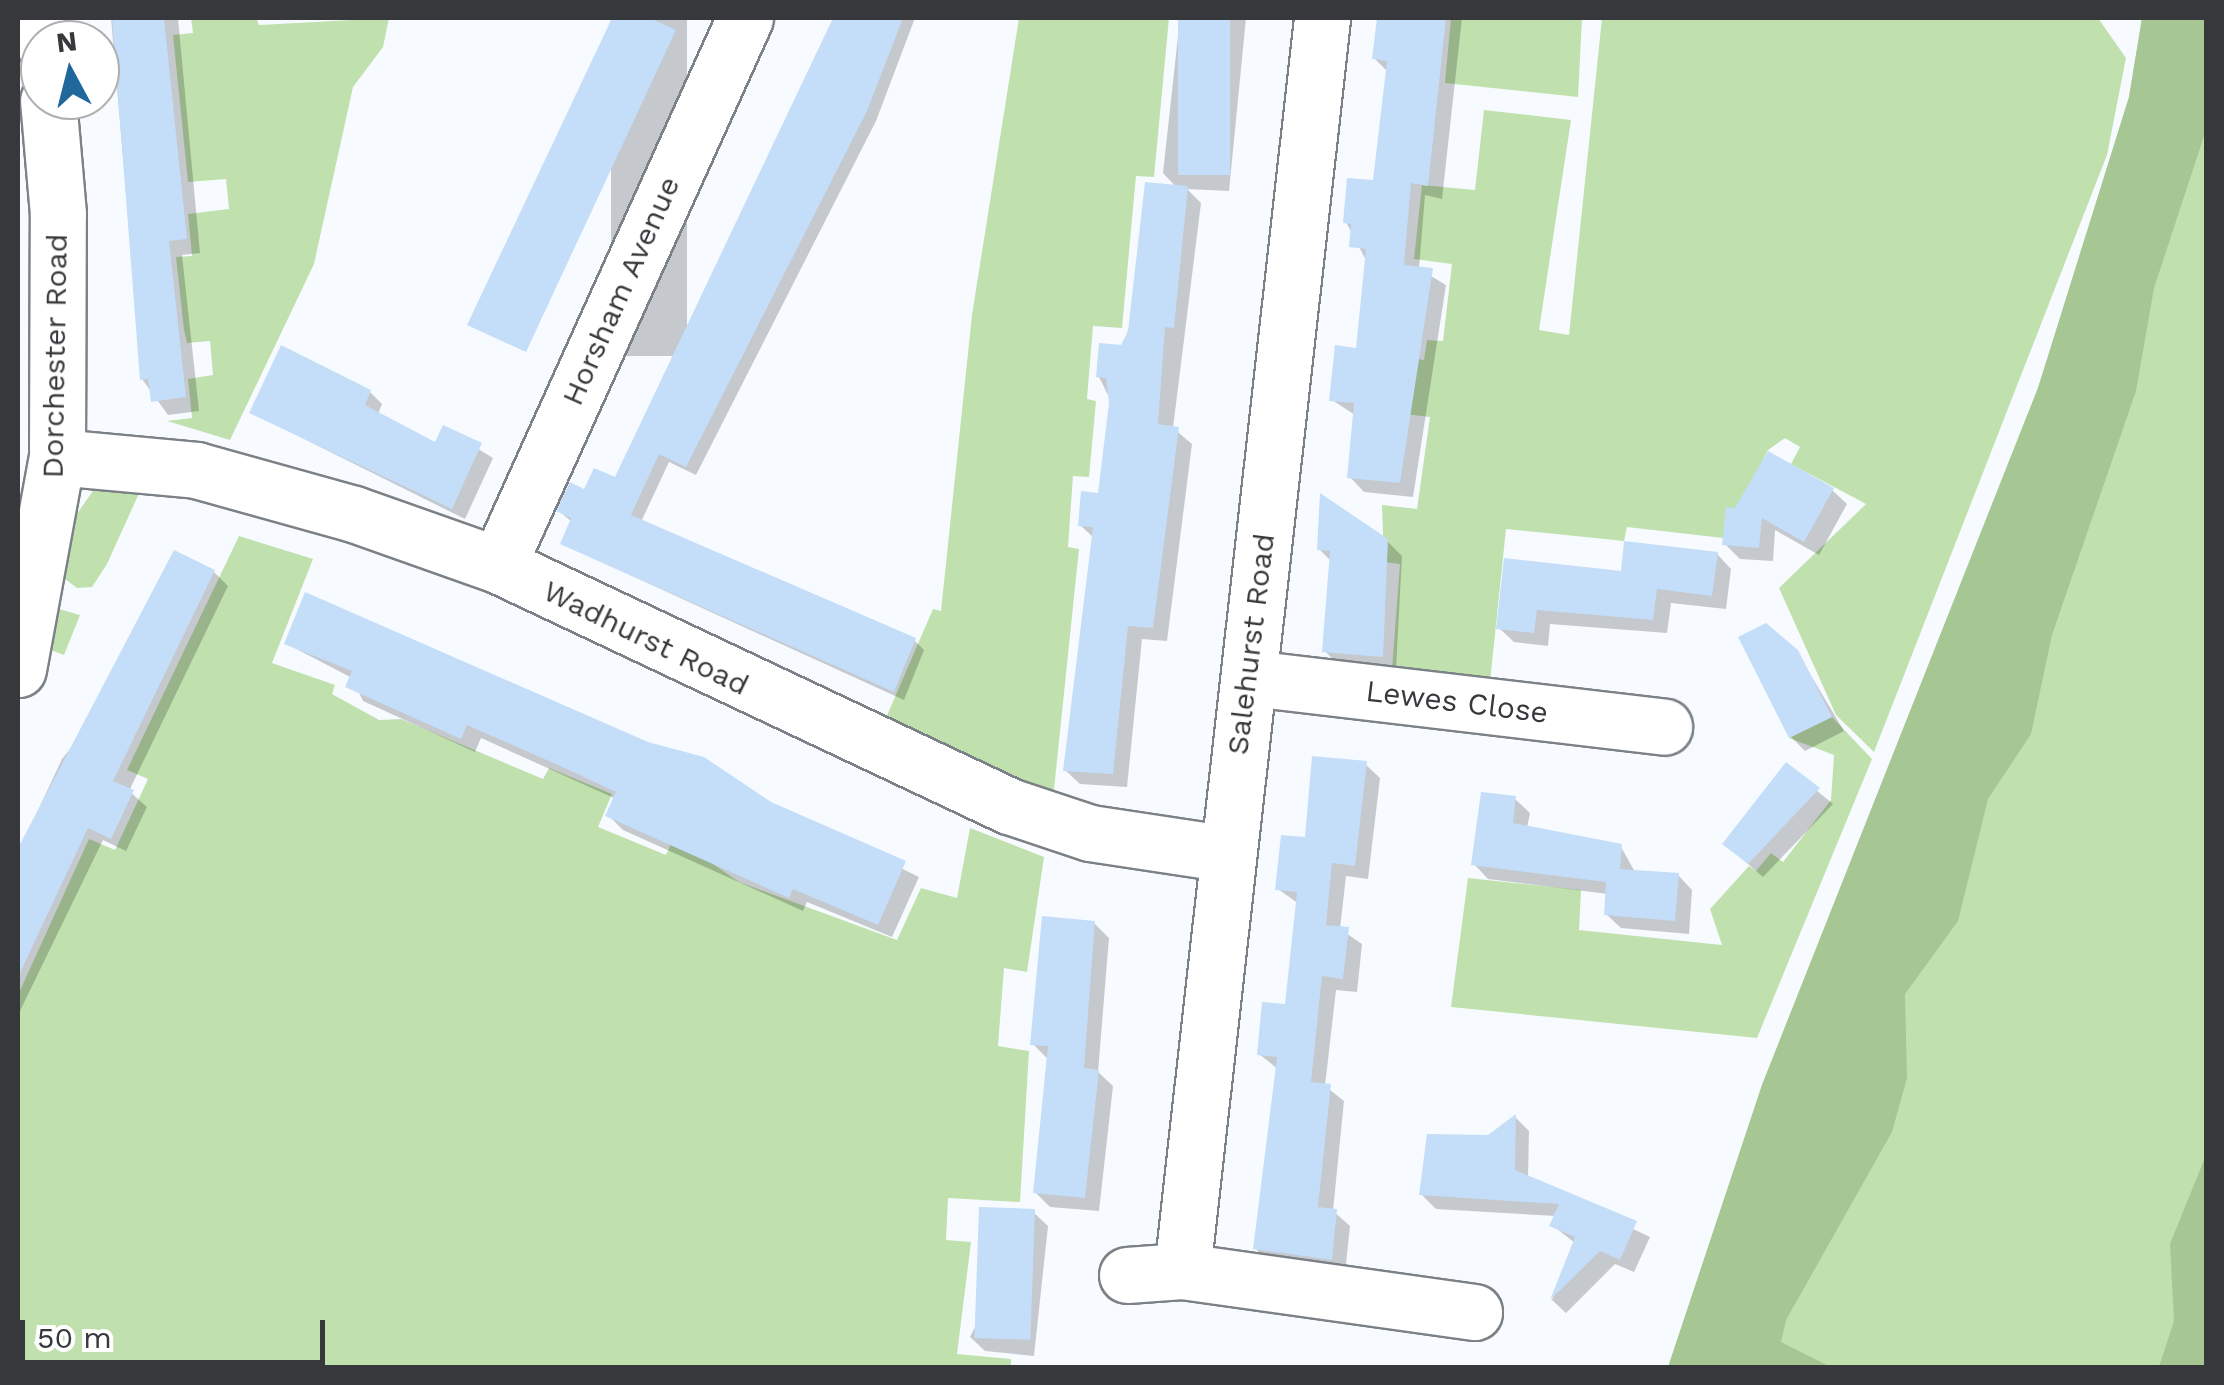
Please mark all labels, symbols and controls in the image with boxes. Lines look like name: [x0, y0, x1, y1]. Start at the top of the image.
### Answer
north arrow: [20, 20, 120, 120]
text: N: [54, 24, 79, 59]
street label: Horsham Avenue: [554, 171, 688, 411]
street label: Dorchester Road: [35, 233, 75, 479]
street label: Salehurst Road: [1220, 531, 1282, 757]
street label: Wadhurst Road: [537, 573, 755, 703]
street label: Lewes Close: [1364, 673, 1550, 731]
scale bar: [25, 1300, 330, 1362]
text: 50 m: [37, 1320, 112, 1355]

